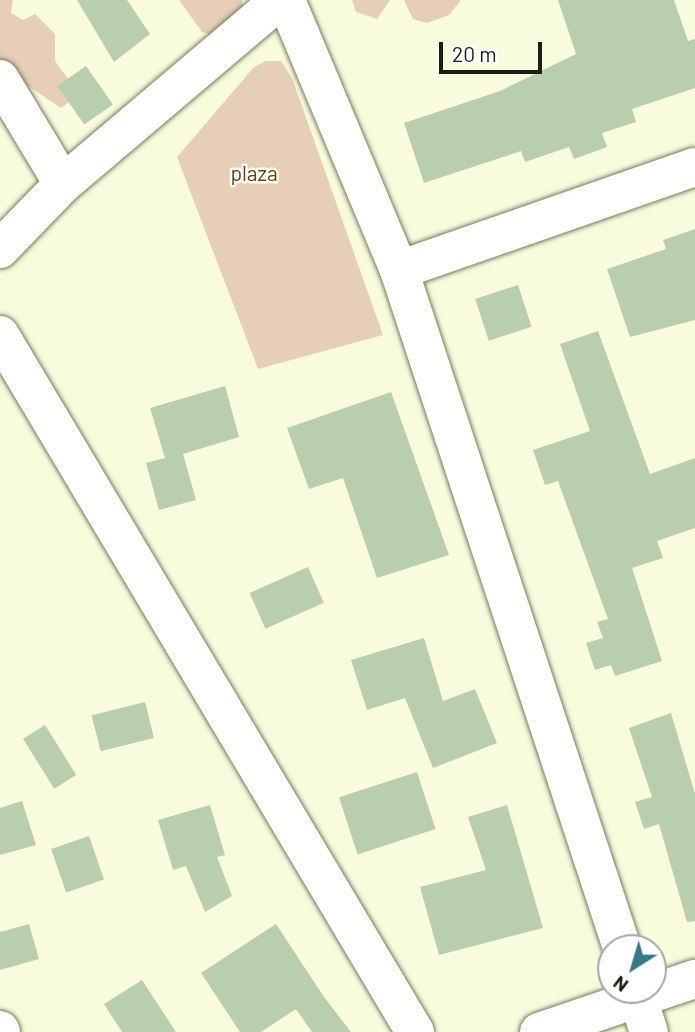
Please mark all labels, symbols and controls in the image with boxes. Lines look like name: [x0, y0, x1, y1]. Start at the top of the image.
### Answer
scale bar: [443, 28, 546, 72]
text: 20 m: [452, 41, 497, 66]
park label: plaza: [230, 160, 278, 186]
north arrow: [597, 934, 667, 1004]
text: N: [608, 972, 632, 998]

